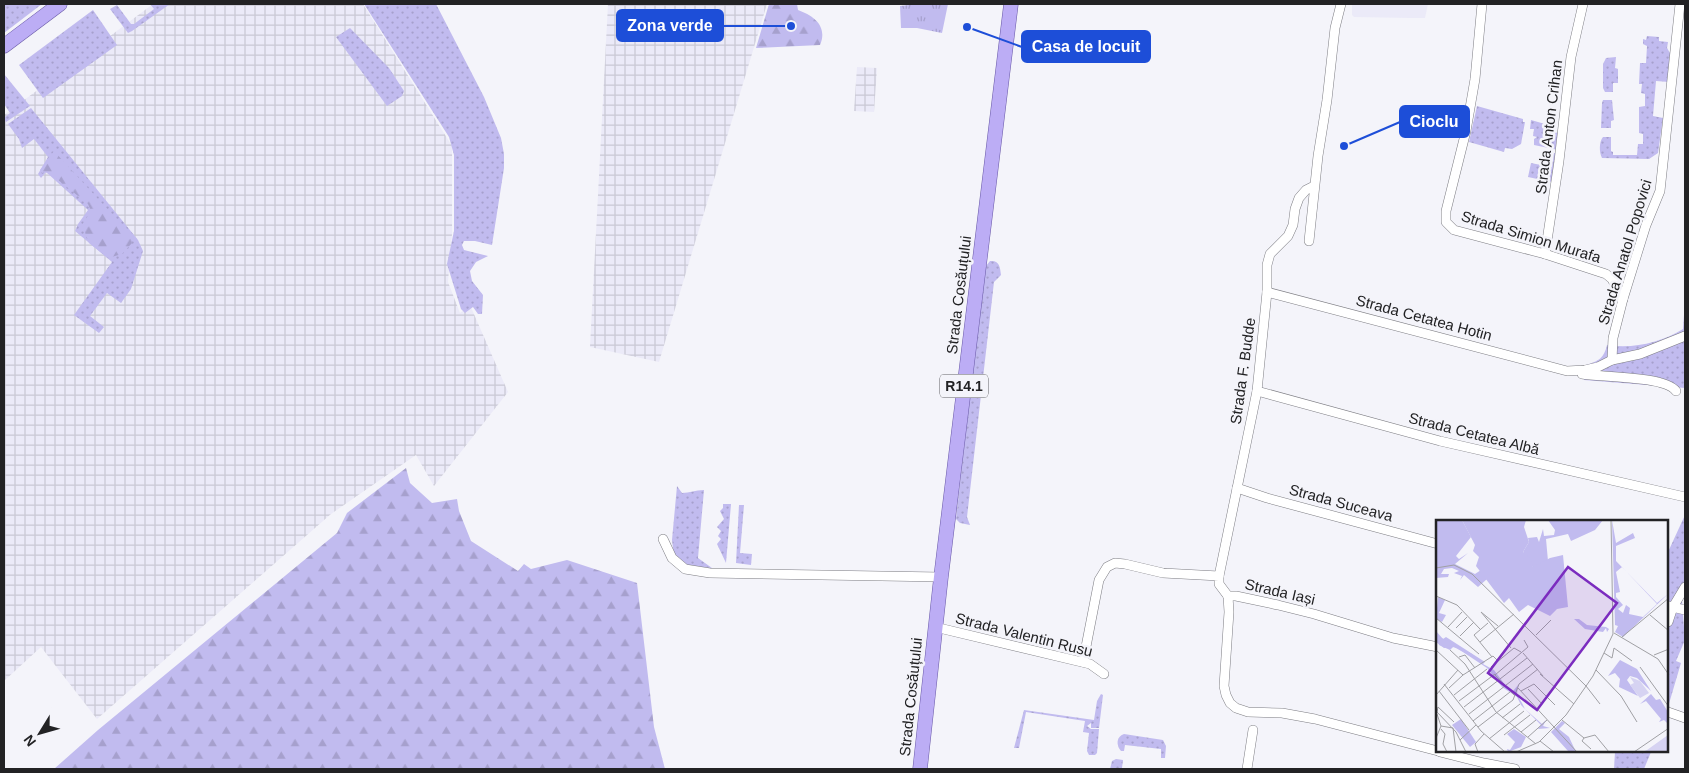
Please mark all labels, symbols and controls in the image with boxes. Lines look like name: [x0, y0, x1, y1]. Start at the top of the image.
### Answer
callout: Zona verde: [617, 10, 723, 41]
text: Zona verde: [627, 17, 713, 34]
callout: Casa de locuit: [1022, 31, 1150, 62]
text: Casa de locuit: [1032, 38, 1141, 55]
street label: Strada Anton Crihan: [1532, 59, 1565, 195]
callout: Cioclu: [1400, 106, 1469, 137]
text: Cioclu: [1410, 113, 1458, 130]
street label: Strada Anatol Popovici: [1594, 177, 1655, 327]
street label: Strada Simion Murafa: [1459, 207, 1604, 266]
street label: Strada Cosăuțului: [943, 235, 974, 355]
street label: Strada Cetatea Hotin: [1354, 291, 1494, 344]
street label: Strada F. Budde: [1227, 316, 1258, 425]
road number: R14.1: [940, 374, 988, 398]
street label: Strada Cetatea Albă: [1407, 409, 1542, 458]
street label: Strada Suceava: [1287, 480, 1396, 525]
inset map: [1436, 520, 1669, 753]
street label: Strada Iași: [1243, 575, 1317, 608]
street label: Strada Valentin Rusu: [954, 609, 1094, 660]
street label: Strada Cosăuțului: [896, 637, 925, 757]
north arrow: [15, 708, 65, 758]
text: N: [20, 732, 39, 750]

